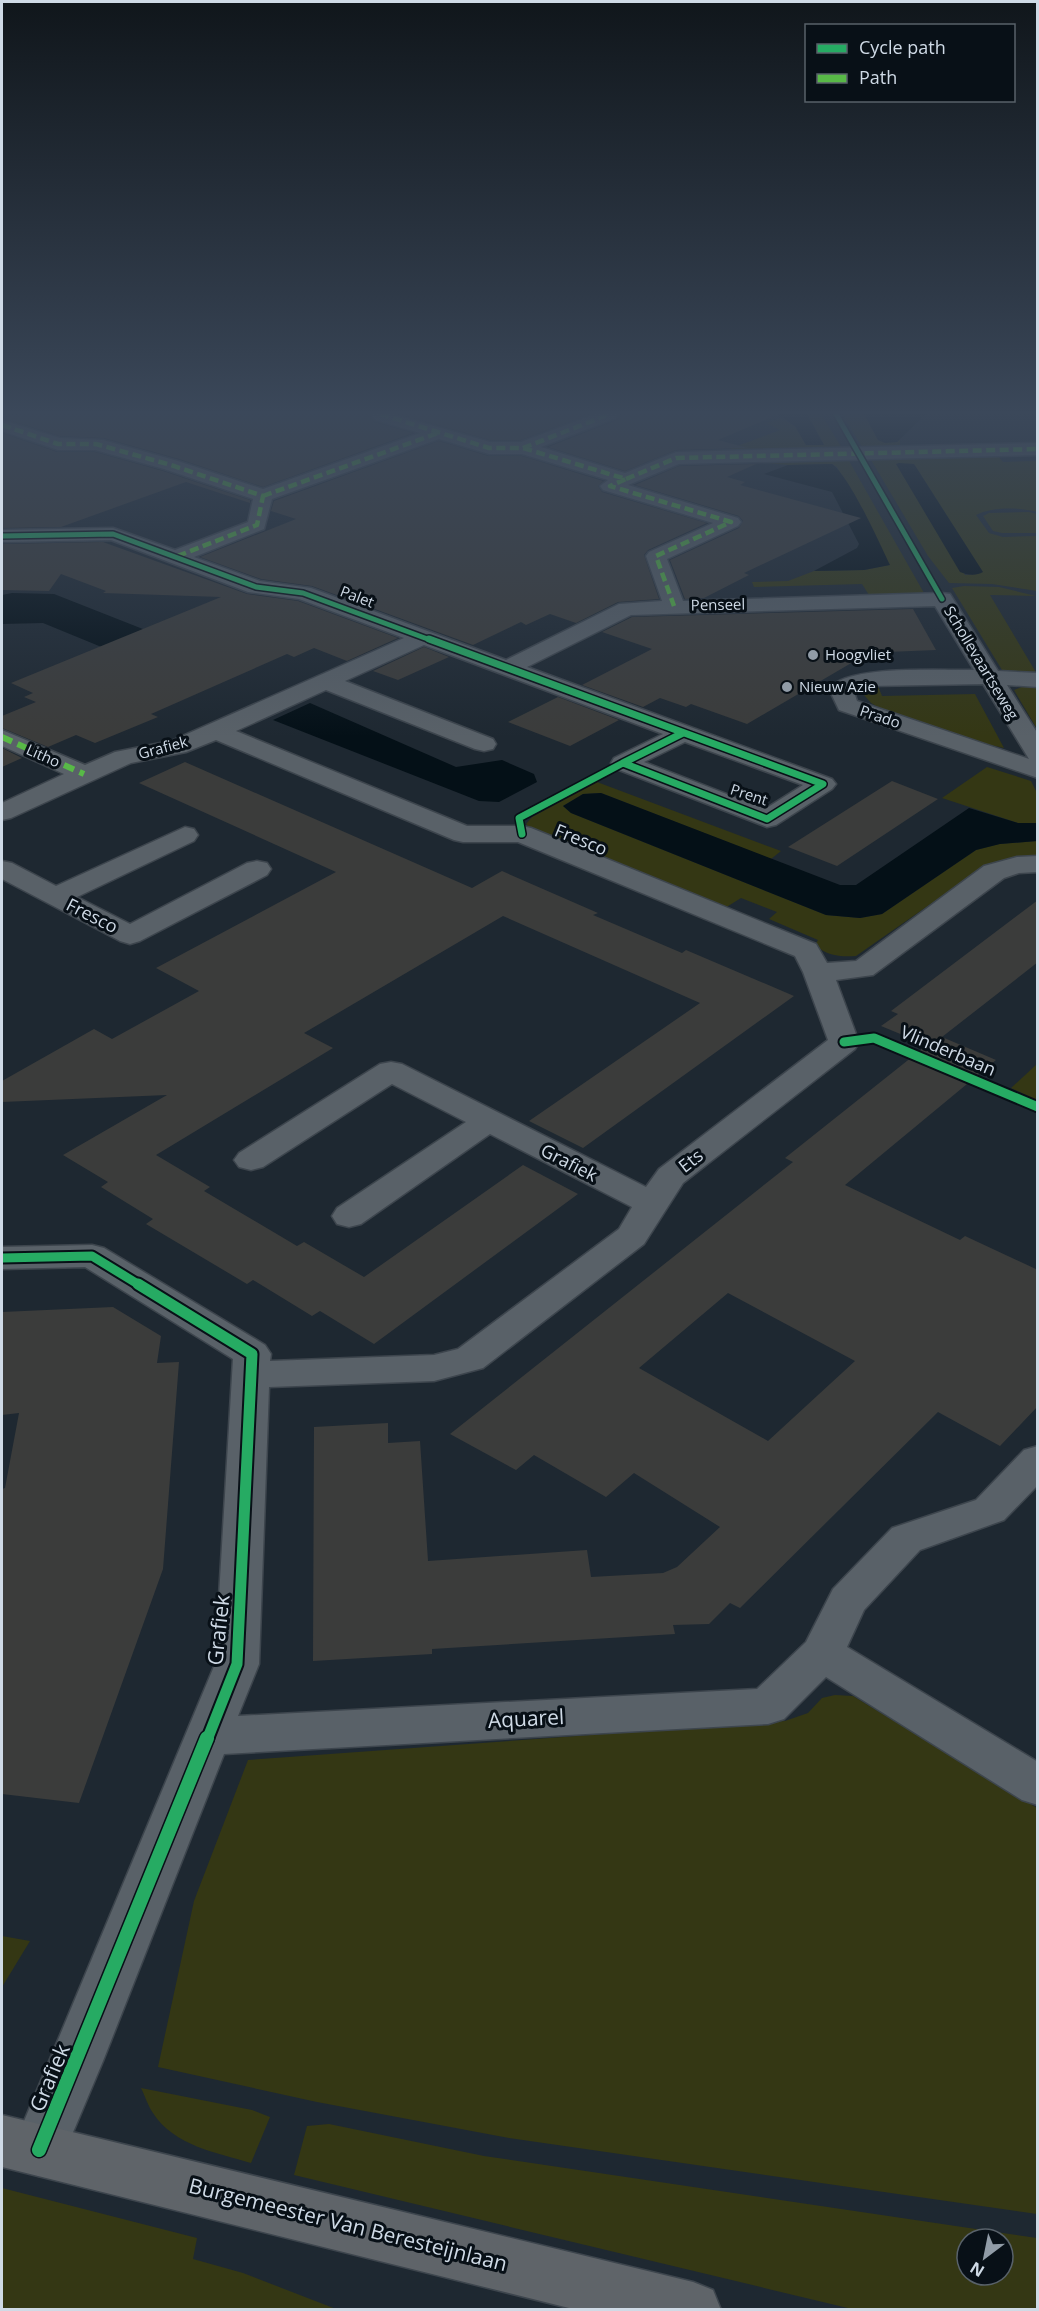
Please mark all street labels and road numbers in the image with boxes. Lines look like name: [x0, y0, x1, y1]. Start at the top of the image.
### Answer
street label: Palet: [337, 580, 377, 612]
street label: Penseel: [691, 594, 745, 614]
street label: Schollevaartseweg: [940, 602, 1024, 723]
street label: Prado: [857, 700, 903, 732]
street label: Grafiek: [136, 731, 190, 763]
street label: Litho: [23, 739, 64, 771]
street label: Prent: [728, 779, 771, 809]
street label: Fresco: [551, 818, 611, 860]
street label: Fresco: [63, 892, 122, 938]
street label: Vlinderbaan: [897, 1019, 1000, 1081]
street label: Grafiek: [537, 1138, 602, 1187]
street label: Ets: [673, 1143, 708, 1177]
street label: Grafiek: [200, 1593, 236, 1667]
street label: Aquarel: [487, 1702, 565, 1734]
street label: Grafiek: [22, 2040, 76, 2116]
street label: Burgemeester Van Beresteijnlaan: [186, 2171, 510, 2277]

